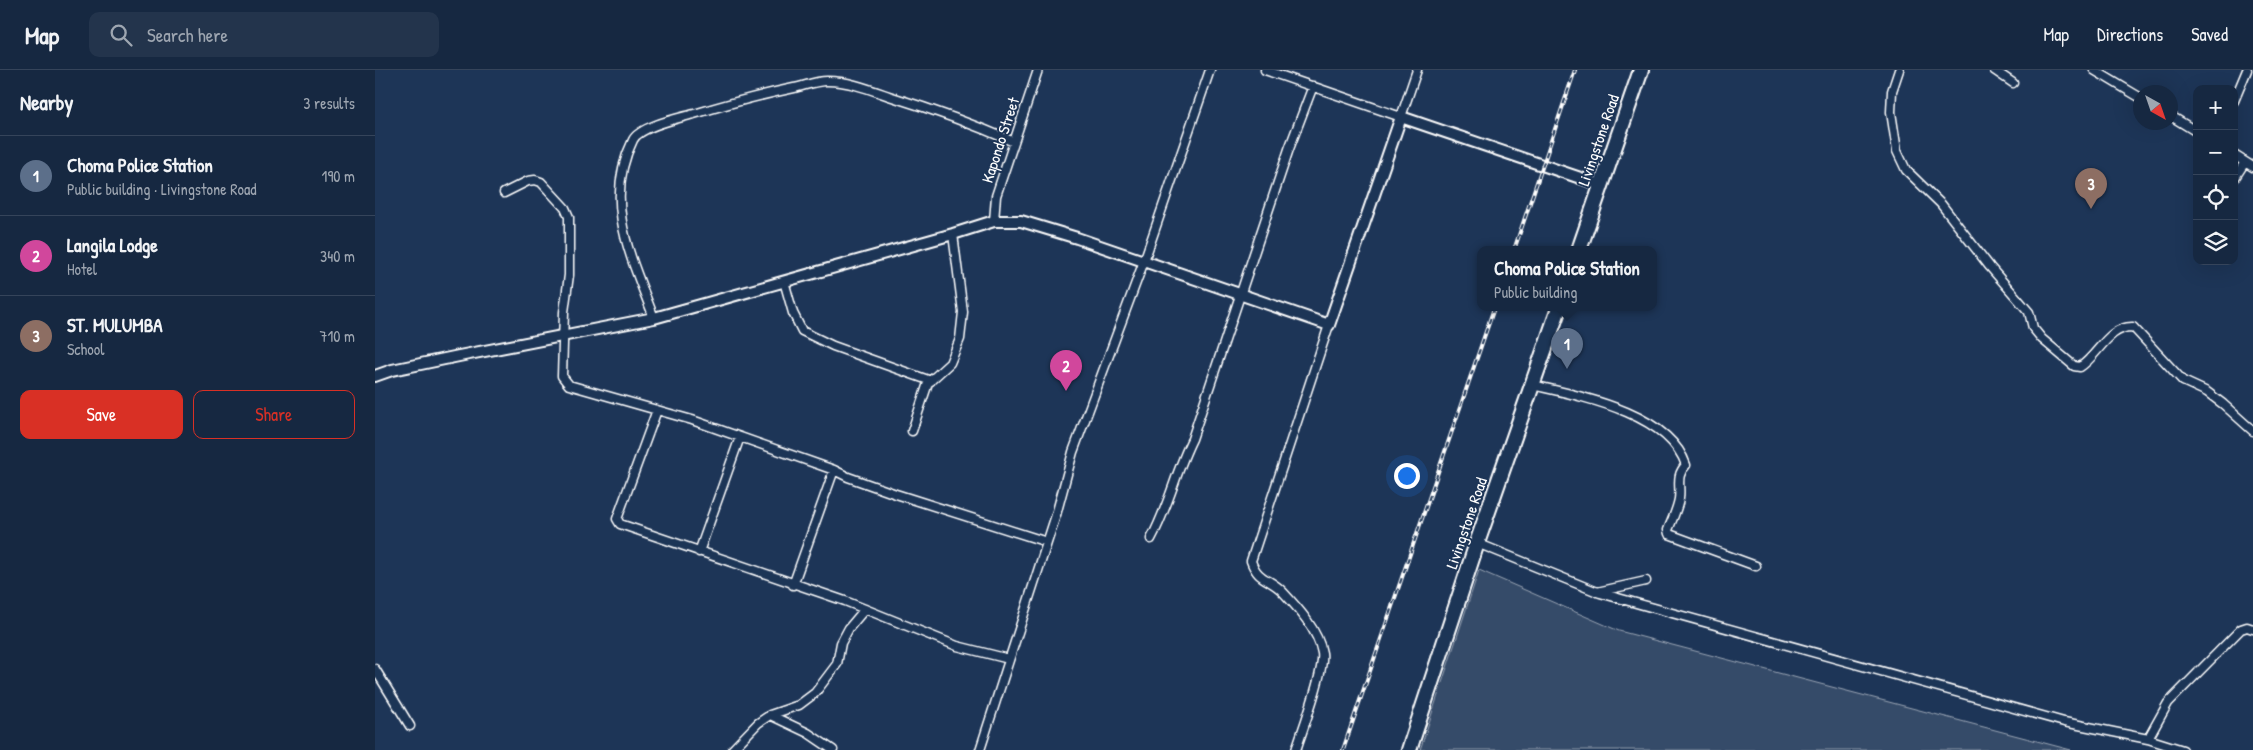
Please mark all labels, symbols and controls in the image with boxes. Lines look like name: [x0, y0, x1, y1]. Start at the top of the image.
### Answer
search box: [89, 12, 439, 57]
text: Map: [25, 19, 59, 51]
icon: search: [107, 21, 135, 49]
text: Search here: [147, 22, 228, 48]
text: Map: [2044, 22, 2069, 47]
text: Directions: [2097, 22, 2163, 47]
text: Saved: [2191, 22, 2228, 47]
north arrow: [2133, 85, 2178, 130]
map controls: [2193, 85, 2238, 265]
button: +: [2193, 85, 2238, 130]
text: Nearby: [20, 88, 73, 117]
street label: Livingstone Road: [1572, 91, 1624, 189]
text: 3 results: [303, 92, 355, 114]
street label: Kapondo Street: [976, 94, 1024, 186]
button: −: [2193, 130, 2238, 175]
text: Choma Police Station: [67, 152, 213, 178]
text: 1: [33, 165, 39, 187]
text: 190 m: [322, 165, 355, 187]
pin: 3: [2075, 168, 2107, 209]
button: locate: [2193, 175, 2238, 220]
text: Public building · Livingstone Road: [67, 178, 256, 200]
button: layers: [2193, 220, 2238, 265]
text: Langila Lodge: [67, 232, 158, 258]
text: 2: [32, 245, 40, 267]
text: 340 m: [320, 245, 355, 267]
popup: [1477, 246, 1657, 311]
text: Choma Police Station: [1494, 255, 1640, 281]
text: Hotel: [67, 258, 97, 280]
text: Public building: [1494, 281, 1577, 303]
text: ST. MULUMBA: [67, 312, 163, 338]
text: 3: [32, 325, 40, 347]
text: 710 m: [320, 325, 355, 347]
pin: 1: [1551, 328, 1583, 369]
text: School: [67, 338, 104, 360]
pin: 2: [1050, 350, 1082, 391]
button: Save: [20, 390, 183, 439]
button: Share: [193, 390, 355, 439]
your location: [1394, 463, 1420, 489]
street label: Livingstone Road: [1440, 474, 1492, 572]

